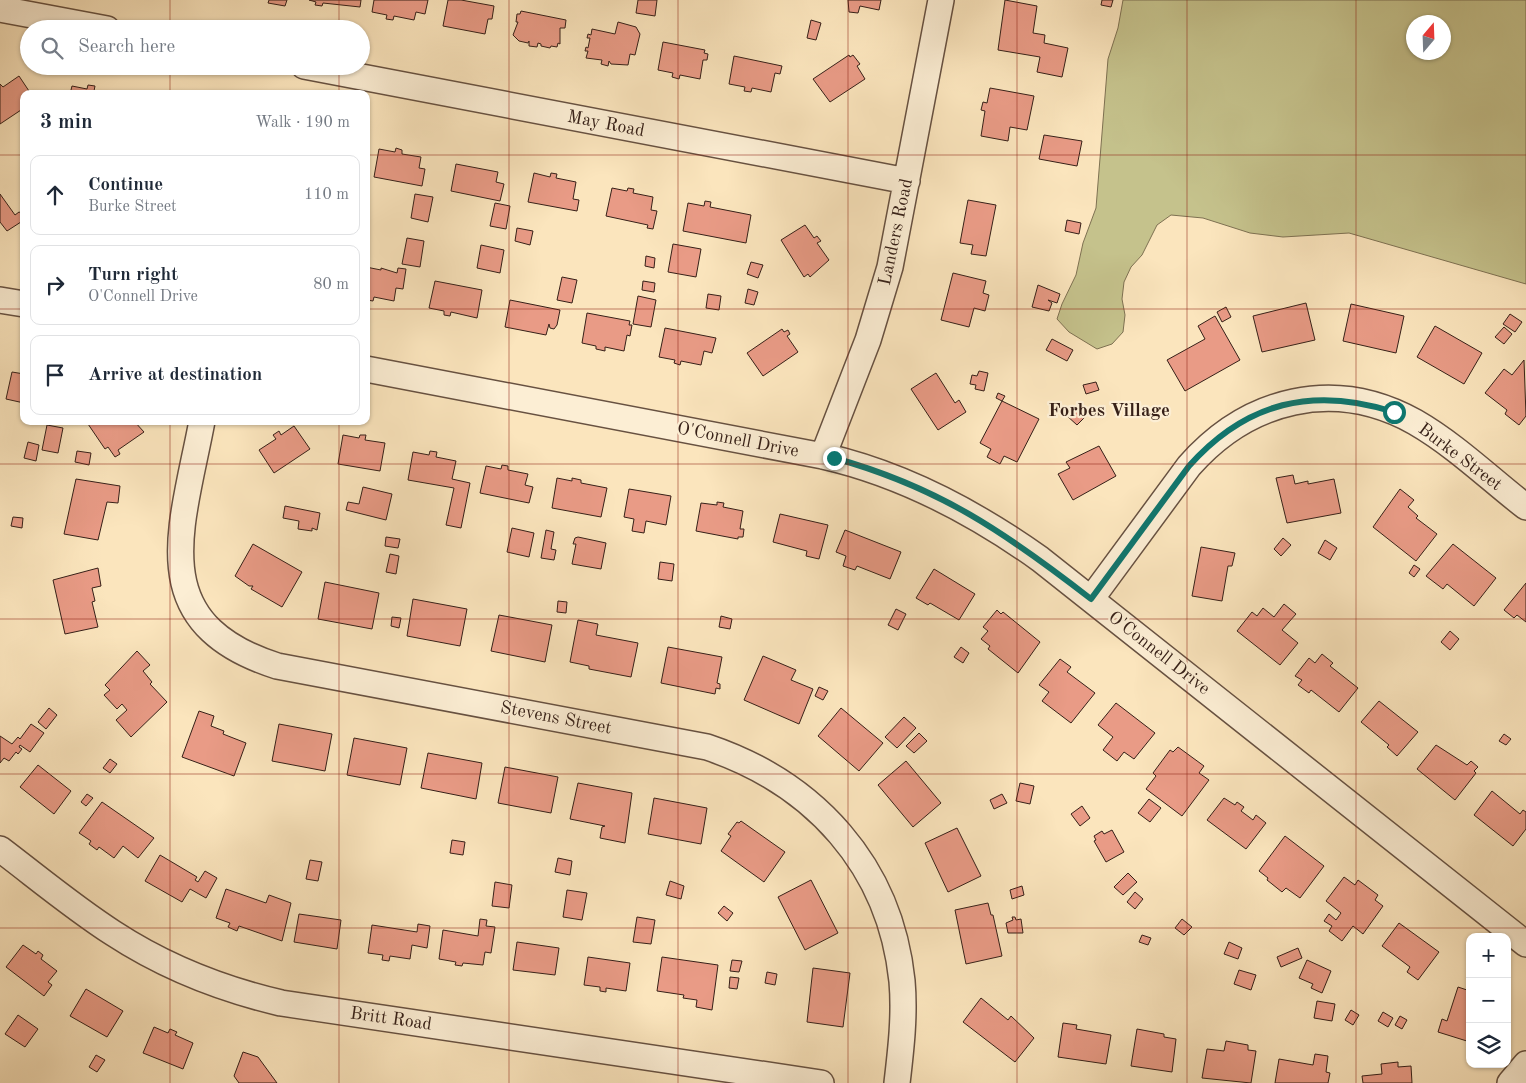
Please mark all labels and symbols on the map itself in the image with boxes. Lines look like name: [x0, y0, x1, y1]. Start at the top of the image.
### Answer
north arrow: [1406, 15, 1451, 60]
street label: May Road: [566, 108, 646, 140]
street label: Landers Road: [876, 177, 916, 287]
route start: [1383, 401, 1406, 424]
district label: Forbes Village: [1048, 402, 1170, 421]
street label: O'Connell Drive: [676, 419, 800, 461]
street label: Burke Street: [1415, 420, 1505, 494]
route end: [823, 447, 846, 470]
street label: O'Connell Drive: [1105, 608, 1213, 698]
street label: Stevens Street: [499, 698, 613, 738]
street label: Britt Road: [349, 1004, 433, 1034]

